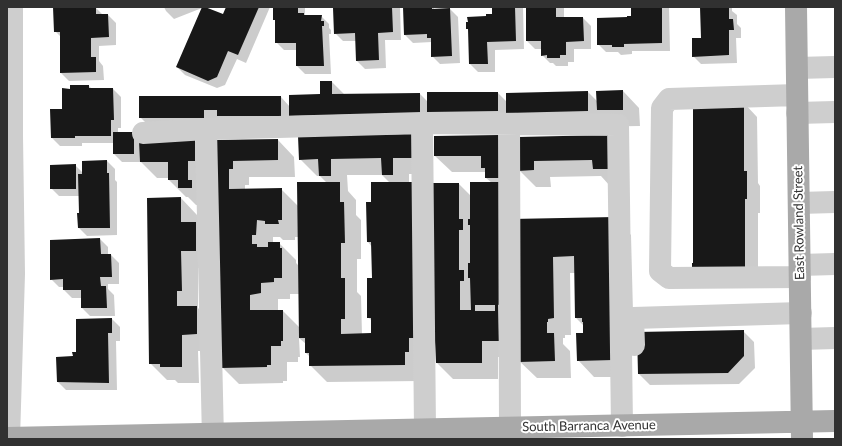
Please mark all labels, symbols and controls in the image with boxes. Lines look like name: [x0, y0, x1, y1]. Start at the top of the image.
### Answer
street label: East Rowland Street: [790, 166, 808, 280]
street label: South Barranca Avenue: [522, 417, 656, 435]

